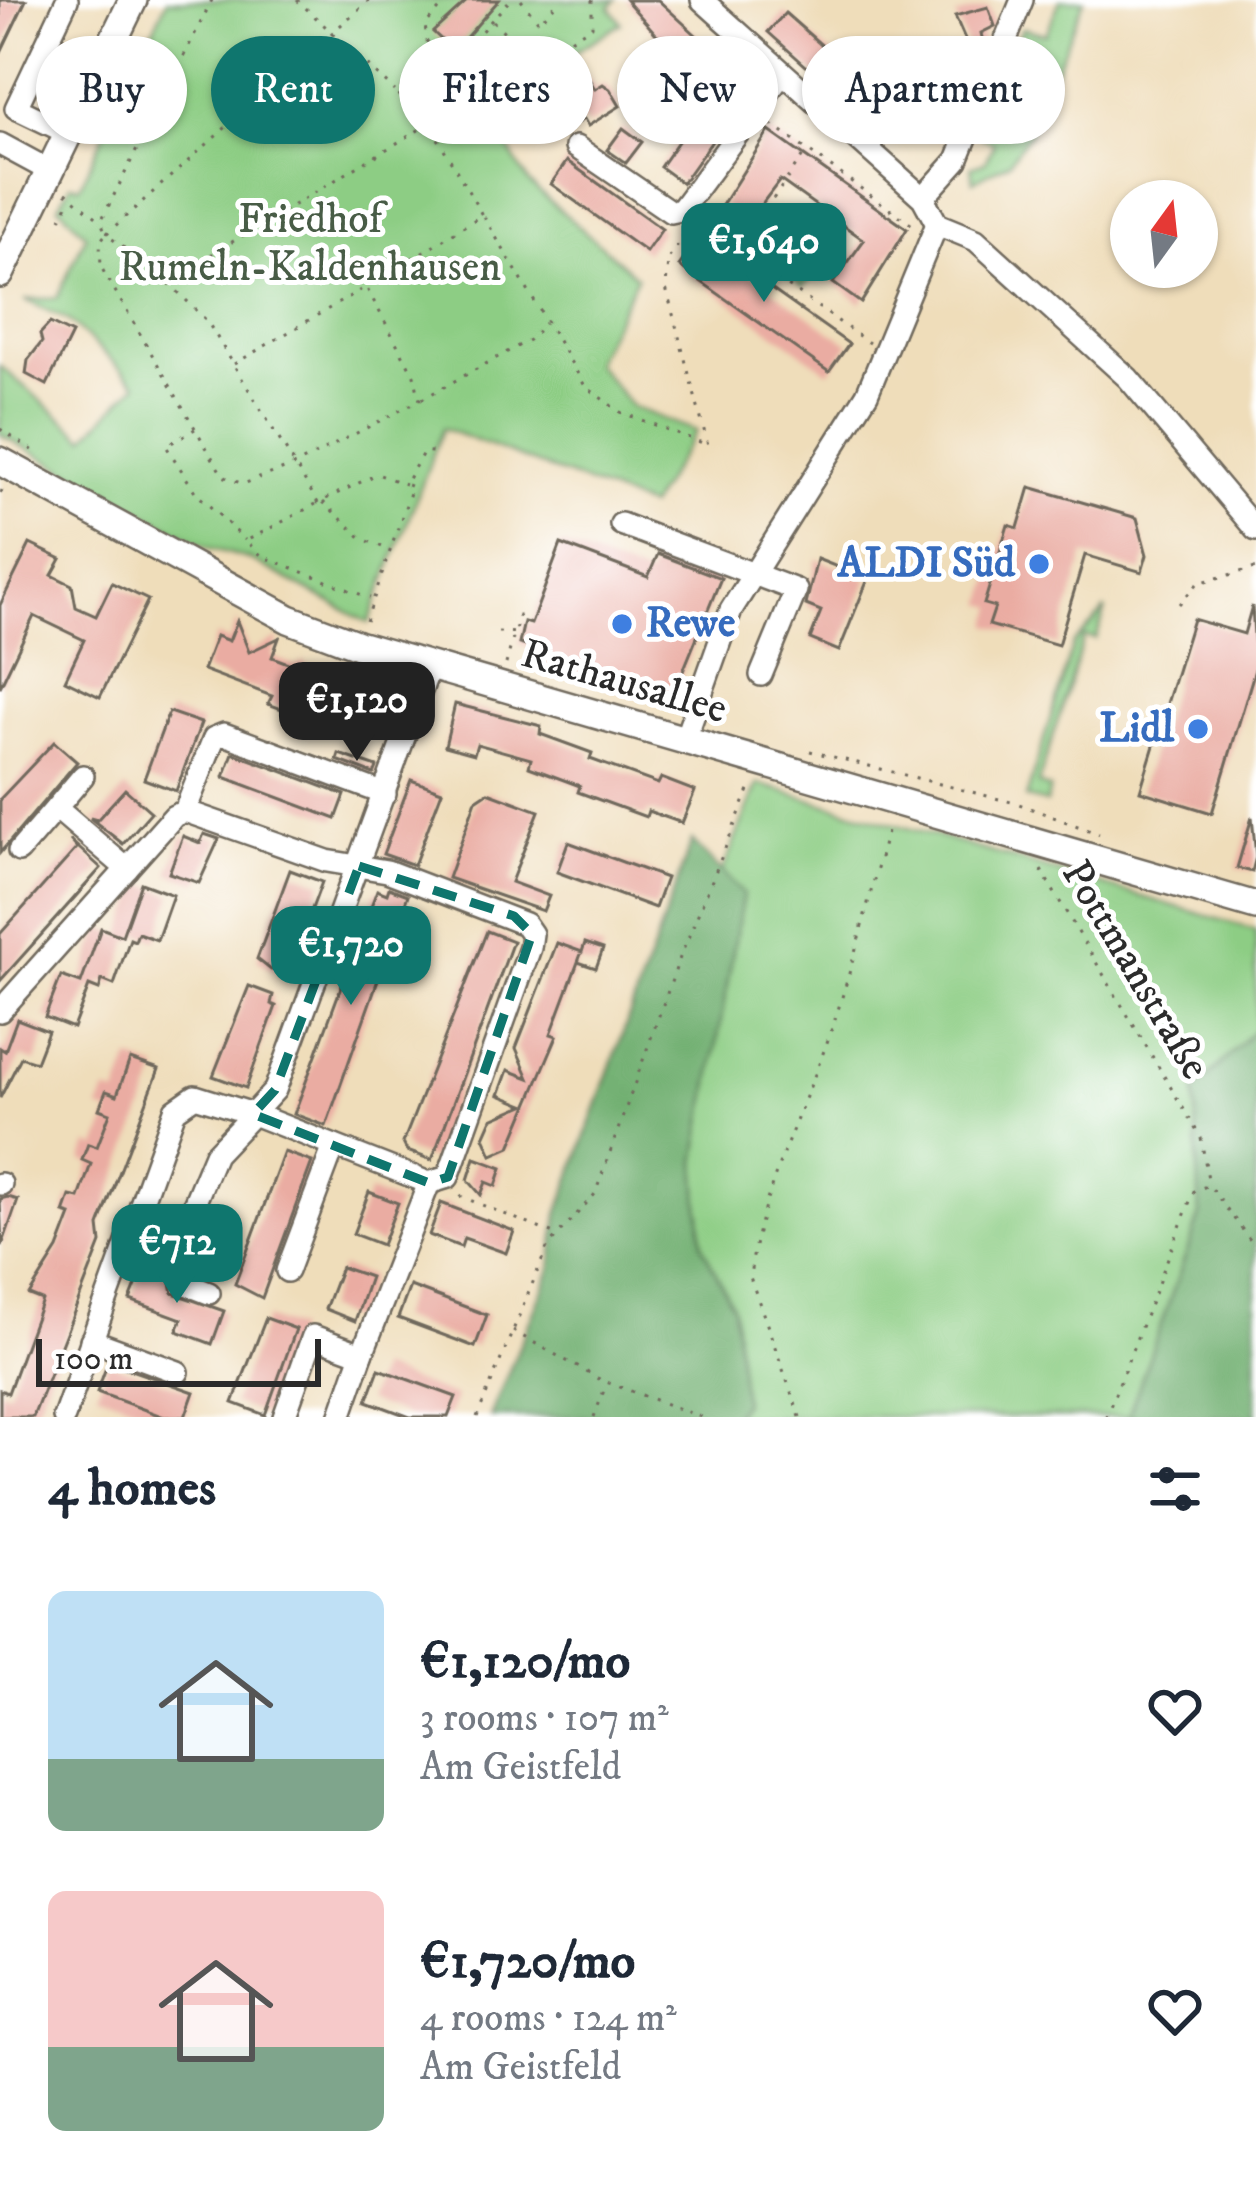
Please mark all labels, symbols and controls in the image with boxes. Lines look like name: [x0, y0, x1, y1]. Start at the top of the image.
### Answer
chip: Buy: [36, 36, 187, 144]
chip: Rent: [211, 36, 375, 144]
chip: Filters: [399, 36, 593, 144]
chip: New: [617, 36, 778, 144]
chip: Apartment: [802, 36, 1065, 144]
north arrow: [1110, 180, 1218, 288]
map controls: [1110, 180, 1218, 288]
park label: Friedhof Rumeln-Kaldenhausen: [119, 194, 501, 294]
pin: €1,640: [666, 203, 862, 305]
text: €1,640: [708, 217, 820, 266]
place label: ALDI Süd: [837, 538, 1016, 590]
marker: ALDI Süd: [1026, 551, 1052, 577]
place label: Rewe: [646, 598, 735, 650]
marker: Rewe: [609, 611, 635, 637]
street label: Rathausallee: [515, 628, 733, 736]
pin: €1,120: [259, 662, 455, 764]
text: €1,120: [306, 676, 408, 725]
place label: Lidl: [1099, 703, 1175, 755]
marker: Lidl: [1185, 716, 1211, 742]
street label: Pottmanstraße: [1049, 851, 1221, 1089]
pin: €1,720: [253, 906, 449, 1008]
text: €1,720: [298, 920, 404, 969]
pin: €712: [106, 1204, 248, 1306]
text: €712: [139, 1218, 215, 1267]
scale bar: [36, 1333, 321, 1386]
text: 100 m: [54, 1339, 133, 1380]
icon: filters: [1142, 1456, 1208, 1522]
text: 4 homes: [48, 1457, 216, 1521]
text: €1,120/mo: [420, 1630, 630, 1694]
icon: home: [144, 1639, 288, 1783]
icon: heart: [1142, 1678, 1208, 1744]
text: 3 rooms · 107 m²: [420, 1694, 669, 1743]
text: Am Geistfeld: [420, 1743, 621, 1792]
text: €1,720/mo: [420, 1930, 635, 1994]
icon: home: [144, 1939, 288, 2083]
icon: heart: [1142, 1978, 1208, 2044]
text: 4 rooms · 124 m²: [420, 1994, 677, 2043]
text: Am Geistfeld: [420, 2043, 621, 2092]

